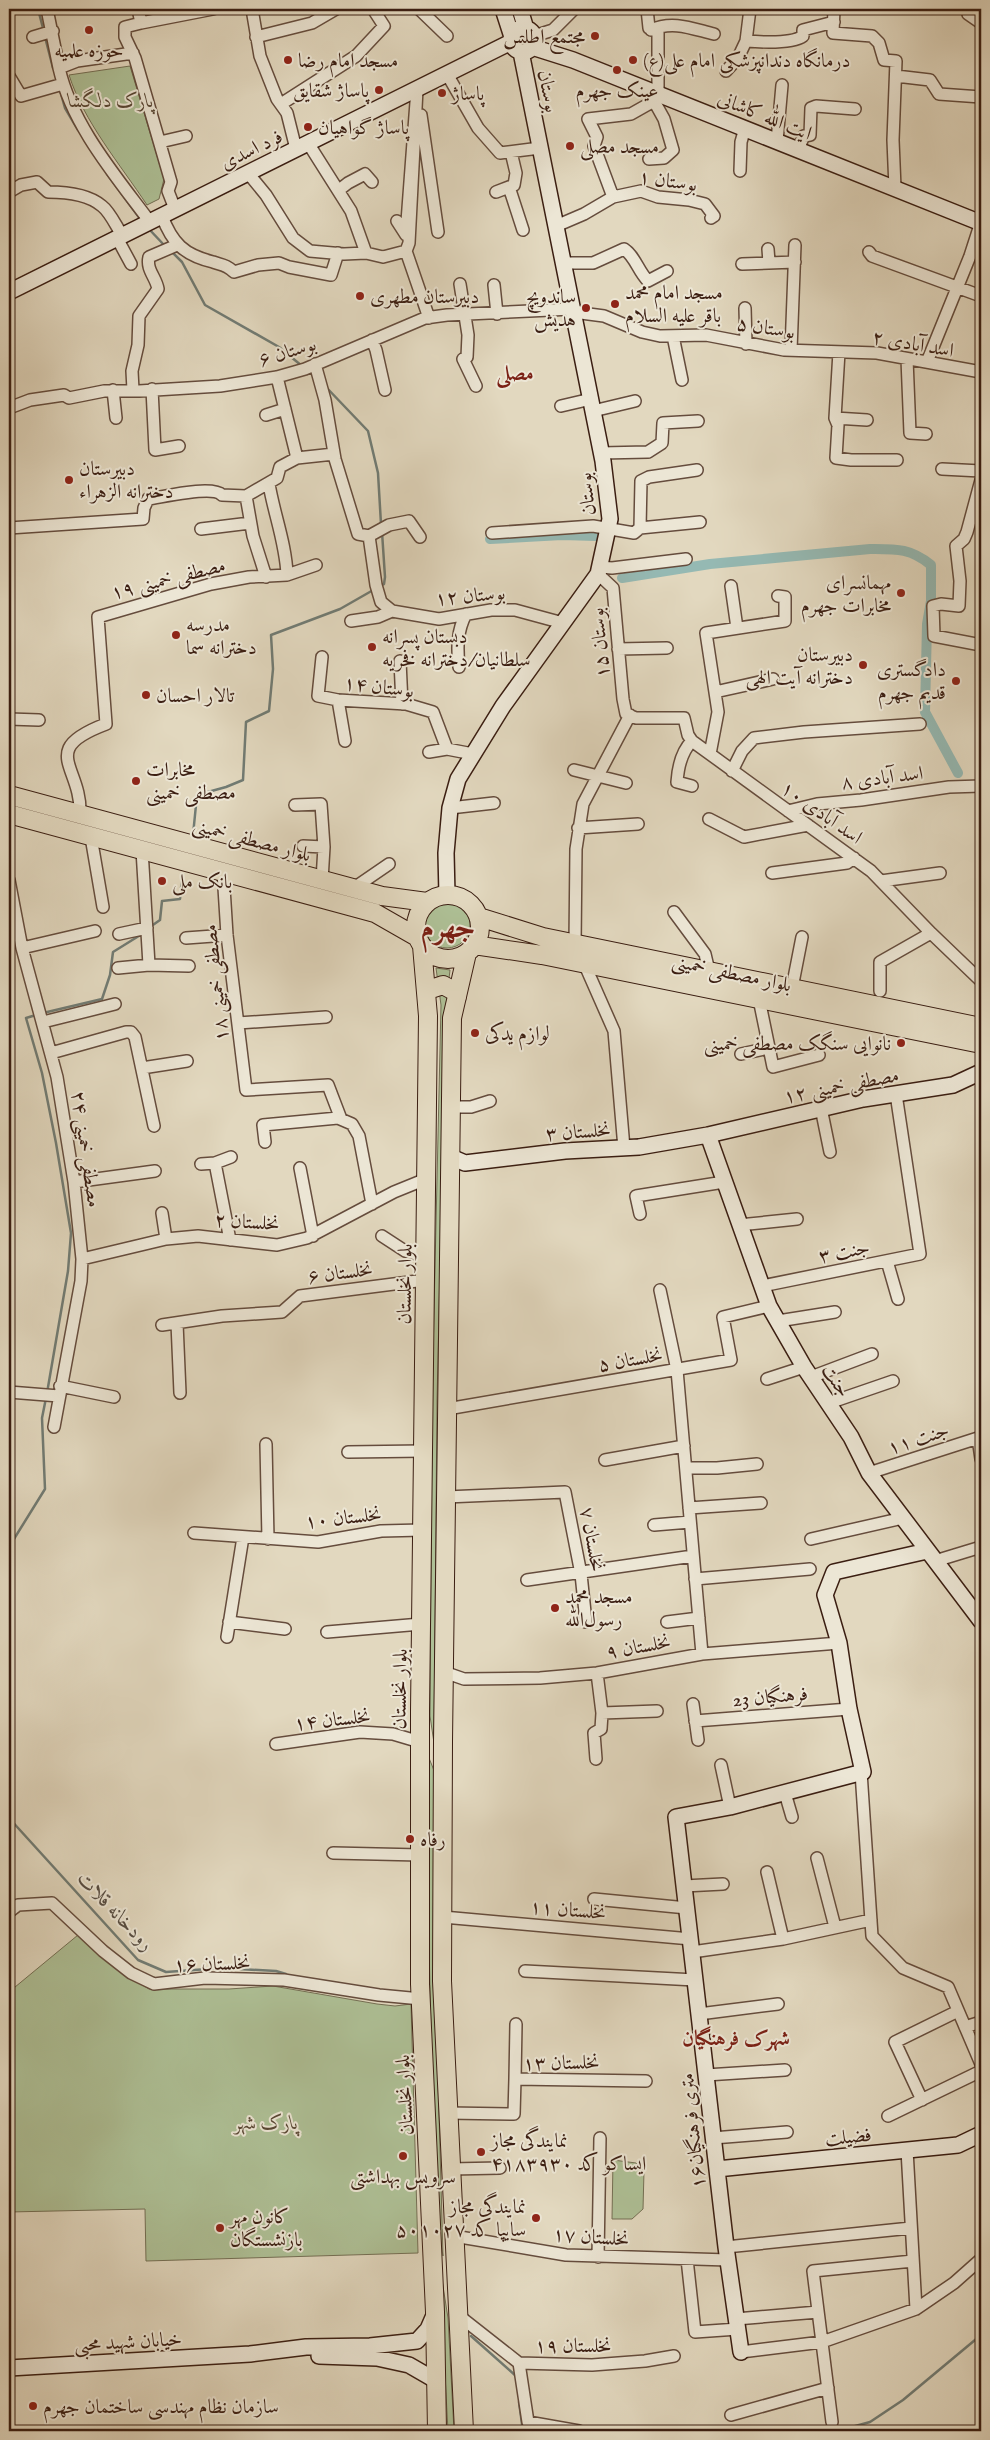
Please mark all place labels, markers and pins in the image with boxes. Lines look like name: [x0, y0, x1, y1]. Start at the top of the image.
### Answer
marker: حوزه علمیه: [83, 24, 95, 36]
place label: مجتمع اطلس: [503, 25, 585, 54]
marker: مجتمع اطلس: [589, 30, 601, 42]
place label: حوزه علمیه: [54, 39, 124, 64]
place label: درمانگاه دندانپزشکی امام علی(ع): [643, 47, 850, 78]
place label: مسجد امام رضا: [298, 49, 398, 78]
marker: مسجد امام رضا: [282, 54, 294, 66]
marker: درمانگاه دندانپزشکی امام علی(ع): [627, 54, 639, 66]
marker: عینک جهرم: [611, 64, 623, 76]
place label: پاساژ شقایق: [293, 79, 370, 105]
place label: عینک جهرم: [575, 79, 659, 108]
place label: پاساژ: [450, 82, 486, 108]
marker: پاساژ شقایق: [373, 84, 385, 96]
marker: پاساژ: [436, 87, 448, 99]
place label: پاساژ گواهیان: [318, 116, 410, 142]
marker: پاساژ گواهیان: [302, 121, 314, 133]
place label: مسجد مصلی: [580, 135, 659, 161]
marker: مسجد مصلی: [564, 140, 576, 152]
place label: مسجد امام محمد باقر علیه السلام: [625, 281, 723, 333]
place label: دبیرستان مطهری: [370, 285, 479, 310]
place label: ساندویچ هدیش: [526, 285, 576, 333]
marker: دبیرستان مطهری: [354, 290, 366, 302]
marker: مسجد امام محمد باقر علیه السلام: [609, 298, 621, 310]
marker: ساندویچ هدیش: [580, 302, 592, 314]
place label: دبیرستان دخترانه الزهراء: [79, 457, 174, 505]
marker: دبیرستان دخترانه الزهراء: [63, 474, 75, 486]
place label: مهمانسرای مخابرات جهرم: [801, 571, 891, 623]
marker: مهمانسرای مخابرات جهرم: [895, 587, 907, 599]
place label: مدرسه دخترانه سما: [186, 613, 257, 661]
place label: دبستان پسرانه سلطانیان/دخترانه فخریه: [382, 625, 531, 673]
marker: مدرسه دخترانه سما: [170, 629, 182, 641]
marker: دبستان پسرانه سلطانیان/دخترانه فخریه: [366, 641, 378, 653]
place label: دبیرستان دخترانه آیت الهی: [745, 643, 853, 691]
place label: دادگستری قدیم جهرم: [877, 658, 946, 710]
marker: دبیرستان دخترانه آیت الهی: [857, 659, 869, 671]
marker: دادگستری قدیم جهرم: [950, 675, 962, 687]
place label: تالار احسان: [156, 684, 235, 709]
marker: تالار احسان: [140, 689, 152, 701]
place label: مخابرات مصطفی خمینی: [146, 758, 236, 807]
marker: مخابرات مصطفی خمینی: [130, 775, 142, 787]
place label: بانک ملی: [172, 870, 232, 896]
marker: بانک ملی: [156, 875, 168, 887]
place label: لوازم یدکی: [485, 1021, 550, 1051]
marker: لوازم یدکی: [469, 1027, 481, 1039]
place label: نانوایی سنگک مصطفی خمینی: [704, 1030, 891, 1058]
marker: نانوایی سنگک مصطفی خمینی: [895, 1037, 907, 1049]
place label: مسجد محمد رسول‌الله: [565, 1585, 633, 1633]
marker: مسجد محمد رسول‌الله: [549, 1602, 561, 1614]
place label: رفاه: [420, 1828, 446, 1853]
marker: رفاه: [404, 1833, 416, 1845]
place label: نمایندگی مجاز ایساکو کد ۴۱۸۳۹۳۰: [489, 2125, 646, 2177]
marker: نمایندگی مجاز ایساکو کد ۴۱۸۳۹۳۰: [475, 2146, 487, 2158]
marker: سرویس بهداشتی: [397, 2150, 409, 2162]
place label: سرویس بهداشتی: [350, 2165, 456, 2191]
place label: نمایندگی مجاز سایپا کد ۵۰۱۰۲۷: [396, 2191, 526, 2243]
place label: کانون مهر بازنشستگان: [228, 2205, 303, 2253]
marker: نمایندگی مجاز سایپا کد ۵۰۱۰۲۷: [530, 2212, 542, 2224]
marker: کانون مهر بازنشستگان: [214, 2222, 226, 2234]
place label: سازمان نظام مهندسی ساختمان جهرم: [43, 2395, 279, 2424]
marker: سازمان نظام مهندسی ساختمان جهرم: [27, 2400, 39, 2412]

